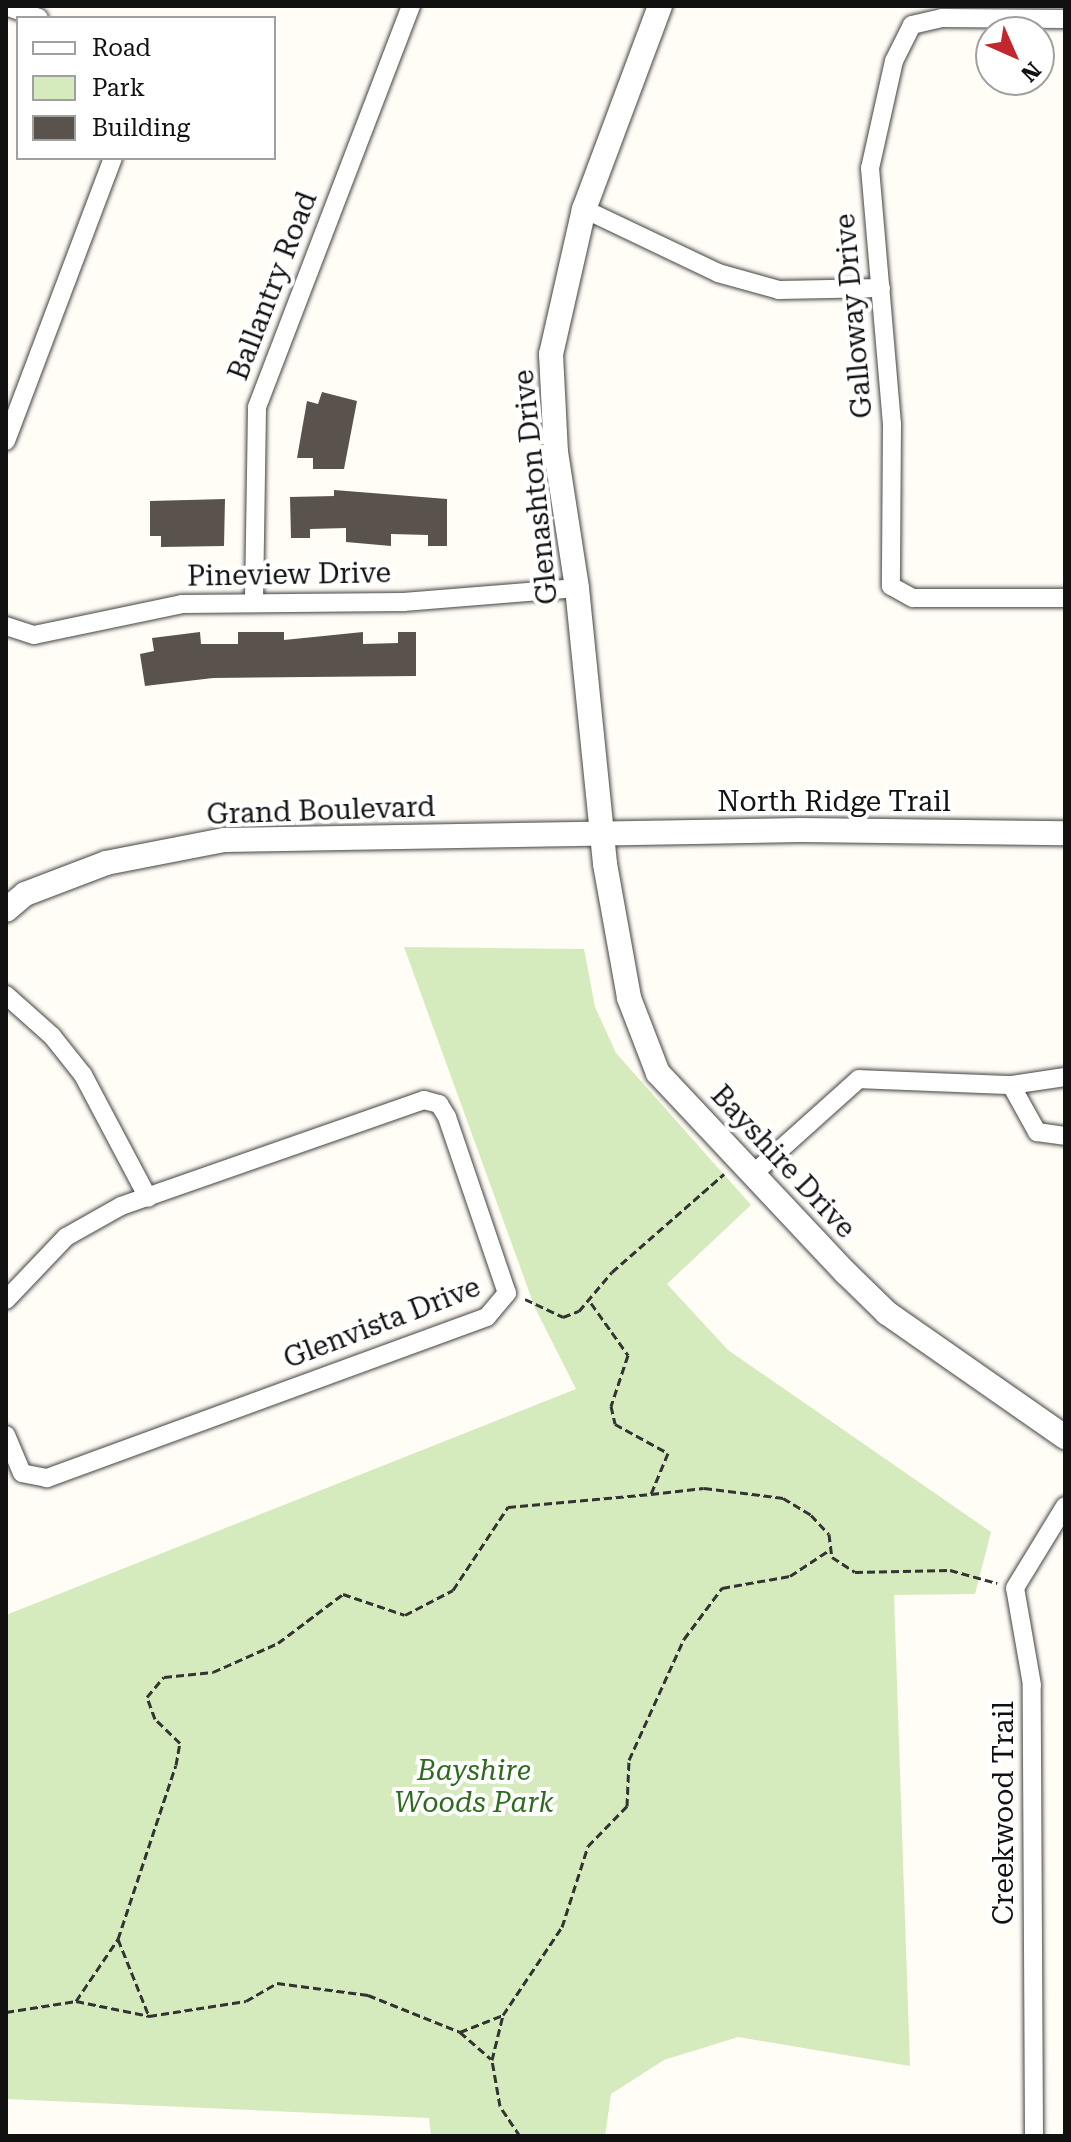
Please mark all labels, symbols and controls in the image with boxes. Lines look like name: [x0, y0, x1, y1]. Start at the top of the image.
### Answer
legend: [16, 16, 276, 160]
north arrow: [975, 16, 1055, 96]
text: Road: [92, 34, 151, 62]
text: N: [1016, 57, 1046, 87]
text: Park: [92, 74, 145, 102]
text: Building: [92, 114, 190, 142]
street label: Ballantry Road: [222, 187, 324, 385]
street label: Galloway Drive: [828, 212, 880, 420]
street label: Glenashton Drive: [507, 368, 565, 606]
street label: Pineview Drive: [187, 556, 391, 594]
street label: North Ridge Trail: [717, 785, 951, 819]
street label: Grand Boulevard: [206, 790, 436, 832]
street label: Bayshire Drive: [704, 1079, 862, 1245]
street label: Glenvista Drive: [279, 1270, 485, 1376]
street label: Creekwood Trail: [987, 1701, 1021, 1925]
park label: Bayshire Woods Park: [394, 1754, 554, 1820]

